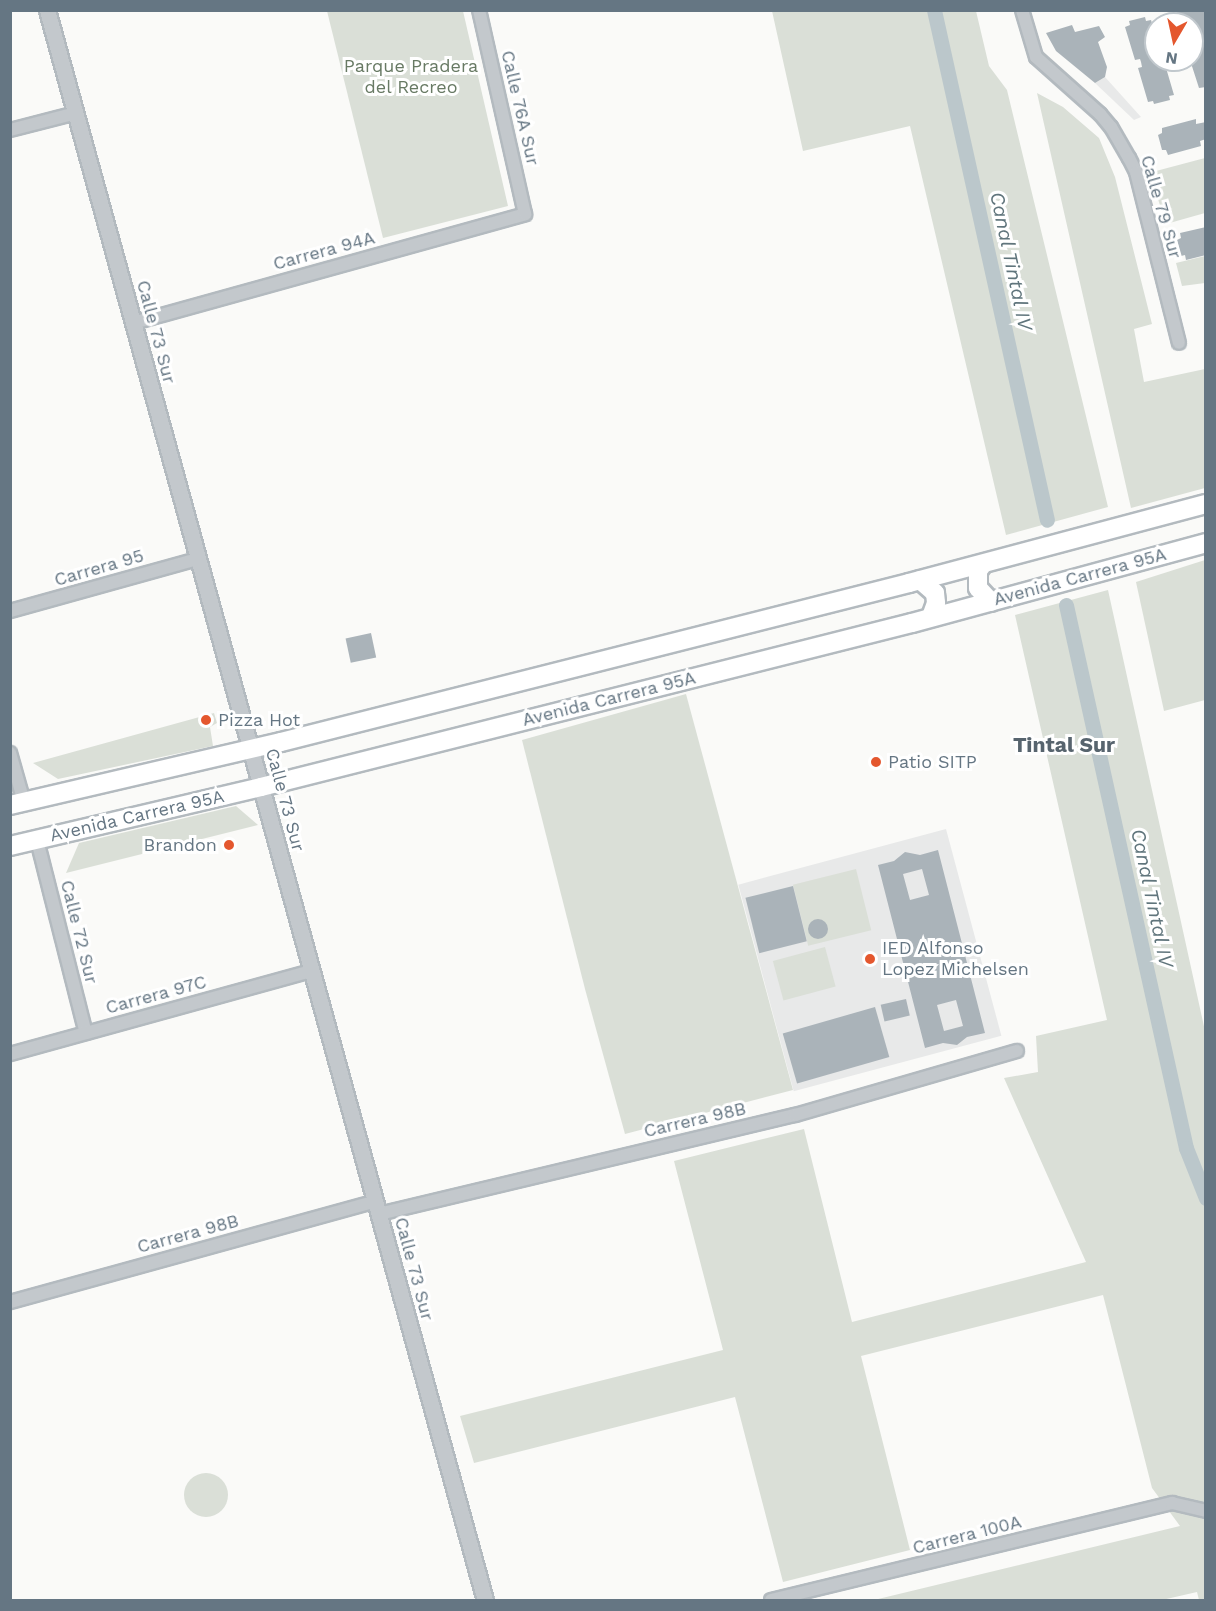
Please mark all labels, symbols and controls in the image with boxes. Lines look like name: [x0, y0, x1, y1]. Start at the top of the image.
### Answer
north arrow: [1144, 12, 1204, 72]
street label: Calle 76A Sur: [496, 48, 544, 168]
text: N: [1164, 48, 1179, 69]
park label: Parque Pradera del Recreo: [344, 56, 478, 98]
street label: Calle 79 Sur: [1136, 152, 1186, 262]
water label: Canal Tintal IV: [984, 189, 1038, 333]
street label: Carrera 94A: [271, 227, 377, 275]
street label: Calle 73 Sur: [132, 278, 180, 386]
street label: Avenida Carrera 95A: [991, 543, 1169, 611]
street label: Carrera 95: [52, 545, 146, 591]
street label: Avenida Carrera 95A: [520, 667, 698, 731]
place label: Pizza Hot: [218, 709, 301, 731]
marker: Pizza Hot: [199, 713, 213, 727]
district label: Tintal Sur: [1013, 732, 1115, 758]
street label: Calle 73 Sur: [261, 746, 309, 854]
place label: Patio SITP: [888, 751, 977, 773]
marker: Patio SITP: [869, 755, 883, 769]
street label: Avenida Carrera 95A: [47, 785, 227, 847]
water label: Canal Tintal IV: [1125, 826, 1179, 970]
place label: Brandon: [144, 834, 217, 856]
marker: Brandon: [222, 838, 236, 852]
street label: Calle 72 Sur: [56, 878, 102, 986]
place label: IED Alfonso Lopez Michelsen: [882, 938, 1029, 980]
marker: IED Alfonso Lopez Michelsen: [863, 952, 877, 966]
street label: Carrera 97C: [103, 971, 209, 1019]
street label: Carrera 98B: [642, 1098, 748, 1142]
street label: Carrera 98B: [135, 1210, 241, 1258]
street label: Calle 73 Sur: [390, 1215, 438, 1323]
street label: Carrera 100A: [910, 1511, 1024, 1559]

